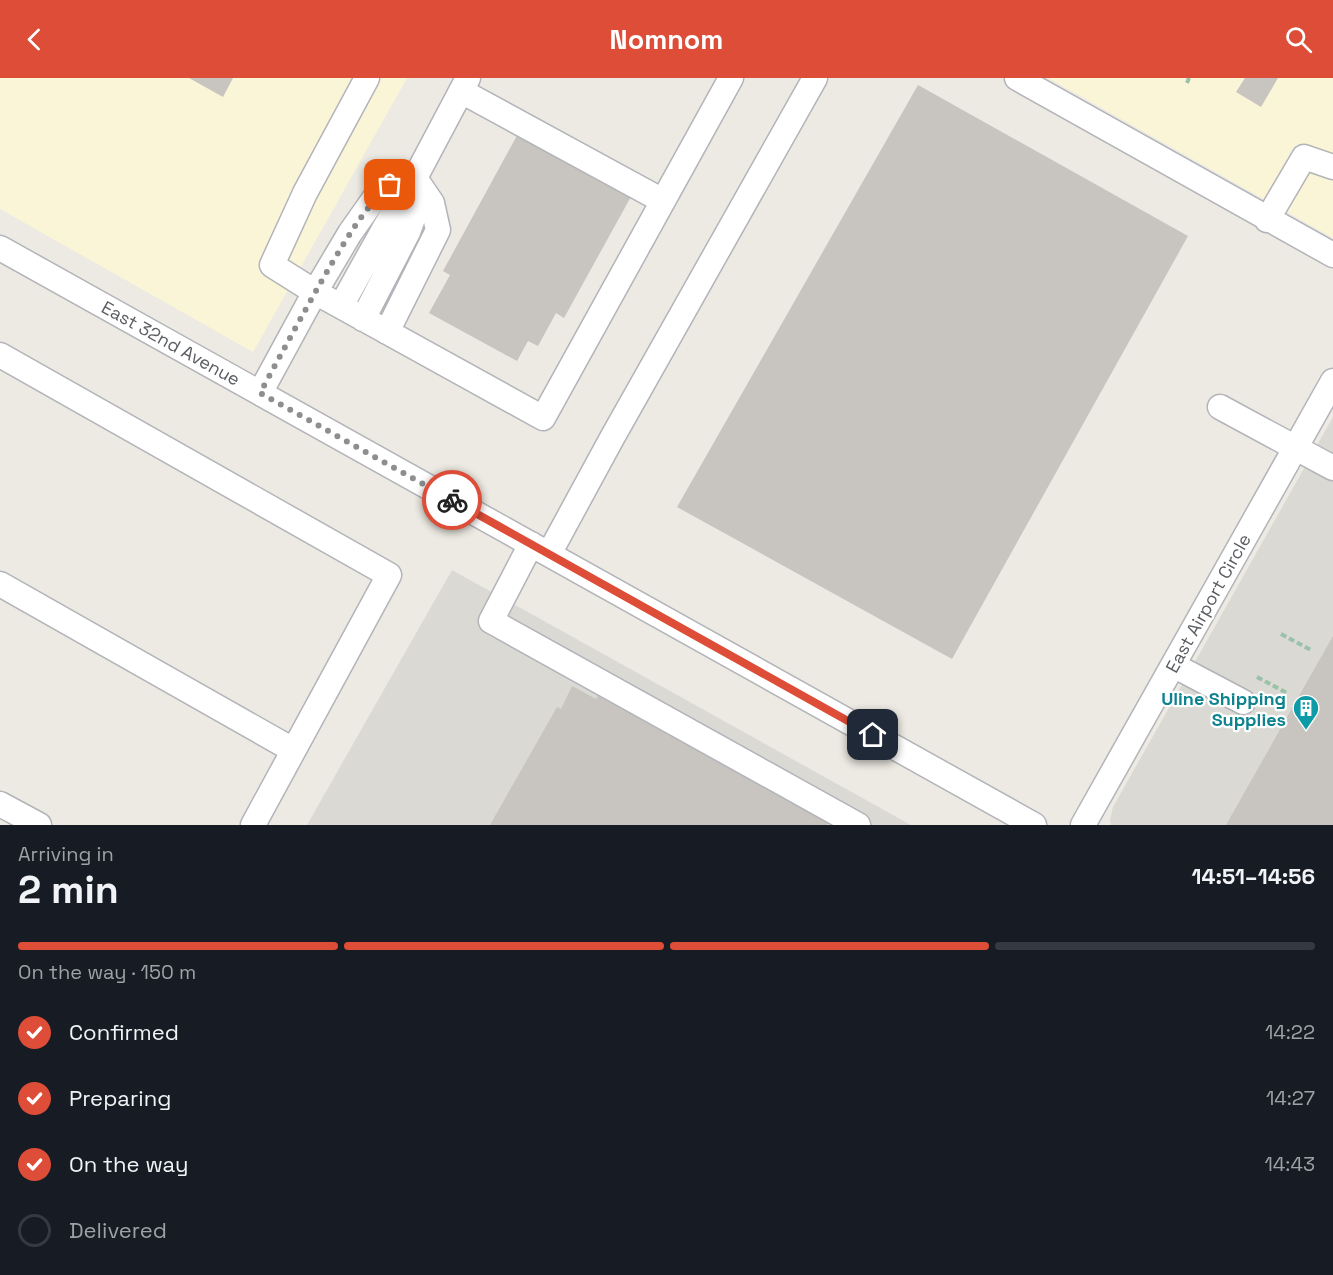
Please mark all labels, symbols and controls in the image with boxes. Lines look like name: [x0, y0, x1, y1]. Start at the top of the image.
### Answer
text: Nomnom: [610, 22, 723, 57]
icon: back: [18, 23, 51, 56]
icon: search: [1282, 23, 1315, 56]
pin: [364, 159, 415, 210]
icon: bag: [373, 168, 406, 201]
street label: East 32nd Avenue: [98, 295, 244, 391]
courier: [422, 470, 482, 530]
icon: bike: [436, 484, 469, 517]
street label: East Airport Circle: [1160, 529, 1256, 677]
place label: Uline Shipping Supplies: [1161, 687, 1286, 731]
building icon: Uline Shipping Supplies: [1291, 693, 1321, 731]
pin: [847, 709, 898, 760]
icon: home: [856, 718, 889, 751]
text: Arriving in: [18, 841, 114, 867]
text: 14:51–14:56: [1192, 862, 1315, 890]
text: 2 min: [18, 865, 119, 914]
text: On the way · 150 m: [18, 959, 196, 985]
icon: check: [18, 1016, 51, 1049]
text: Confirmed: [69, 1018, 179, 1046]
text: 14:22: [1265, 1019, 1315, 1045]
icon: check: [18, 1082, 51, 1115]
text: Preparing: [69, 1084, 171, 1112]
text: 14:27: [1266, 1085, 1315, 1111]
icon: check: [18, 1148, 51, 1181]
text: On the way: [69, 1150, 188, 1178]
text: 14:43: [1265, 1151, 1315, 1177]
text: Delivered: [69, 1216, 167, 1244]

